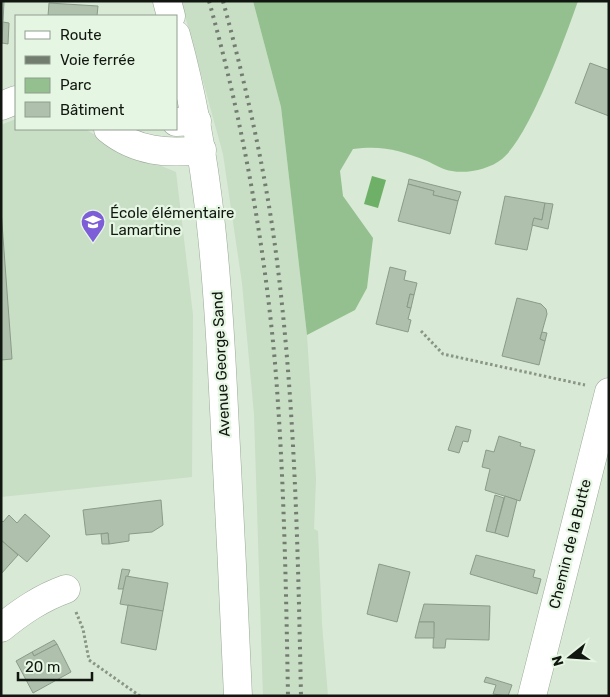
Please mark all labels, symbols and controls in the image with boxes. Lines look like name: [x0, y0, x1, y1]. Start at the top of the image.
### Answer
legend: [15, 15, 178, 130]
text: Route: [60, 26, 102, 44]
text: Voie ferrée: [60, 51, 135, 69]
text: Parc: [60, 76, 92, 94]
text: Bâtiment: [60, 101, 124, 119]
place label: École élémentaire Lamartine: [110, 204, 235, 239]
school or university icon: École élémentaire Lamartine: [80, 209, 106, 243]
street label: Avenue George Sand: [208, 291, 234, 437]
street label: Chemin de la Butte: [545, 477, 595, 611]
north arrow: [545, 632, 595, 682]
scale bar: [18, 650, 91, 682]
text: N: [548, 653, 568, 668]
text: 20 m: [25, 658, 60, 676]

